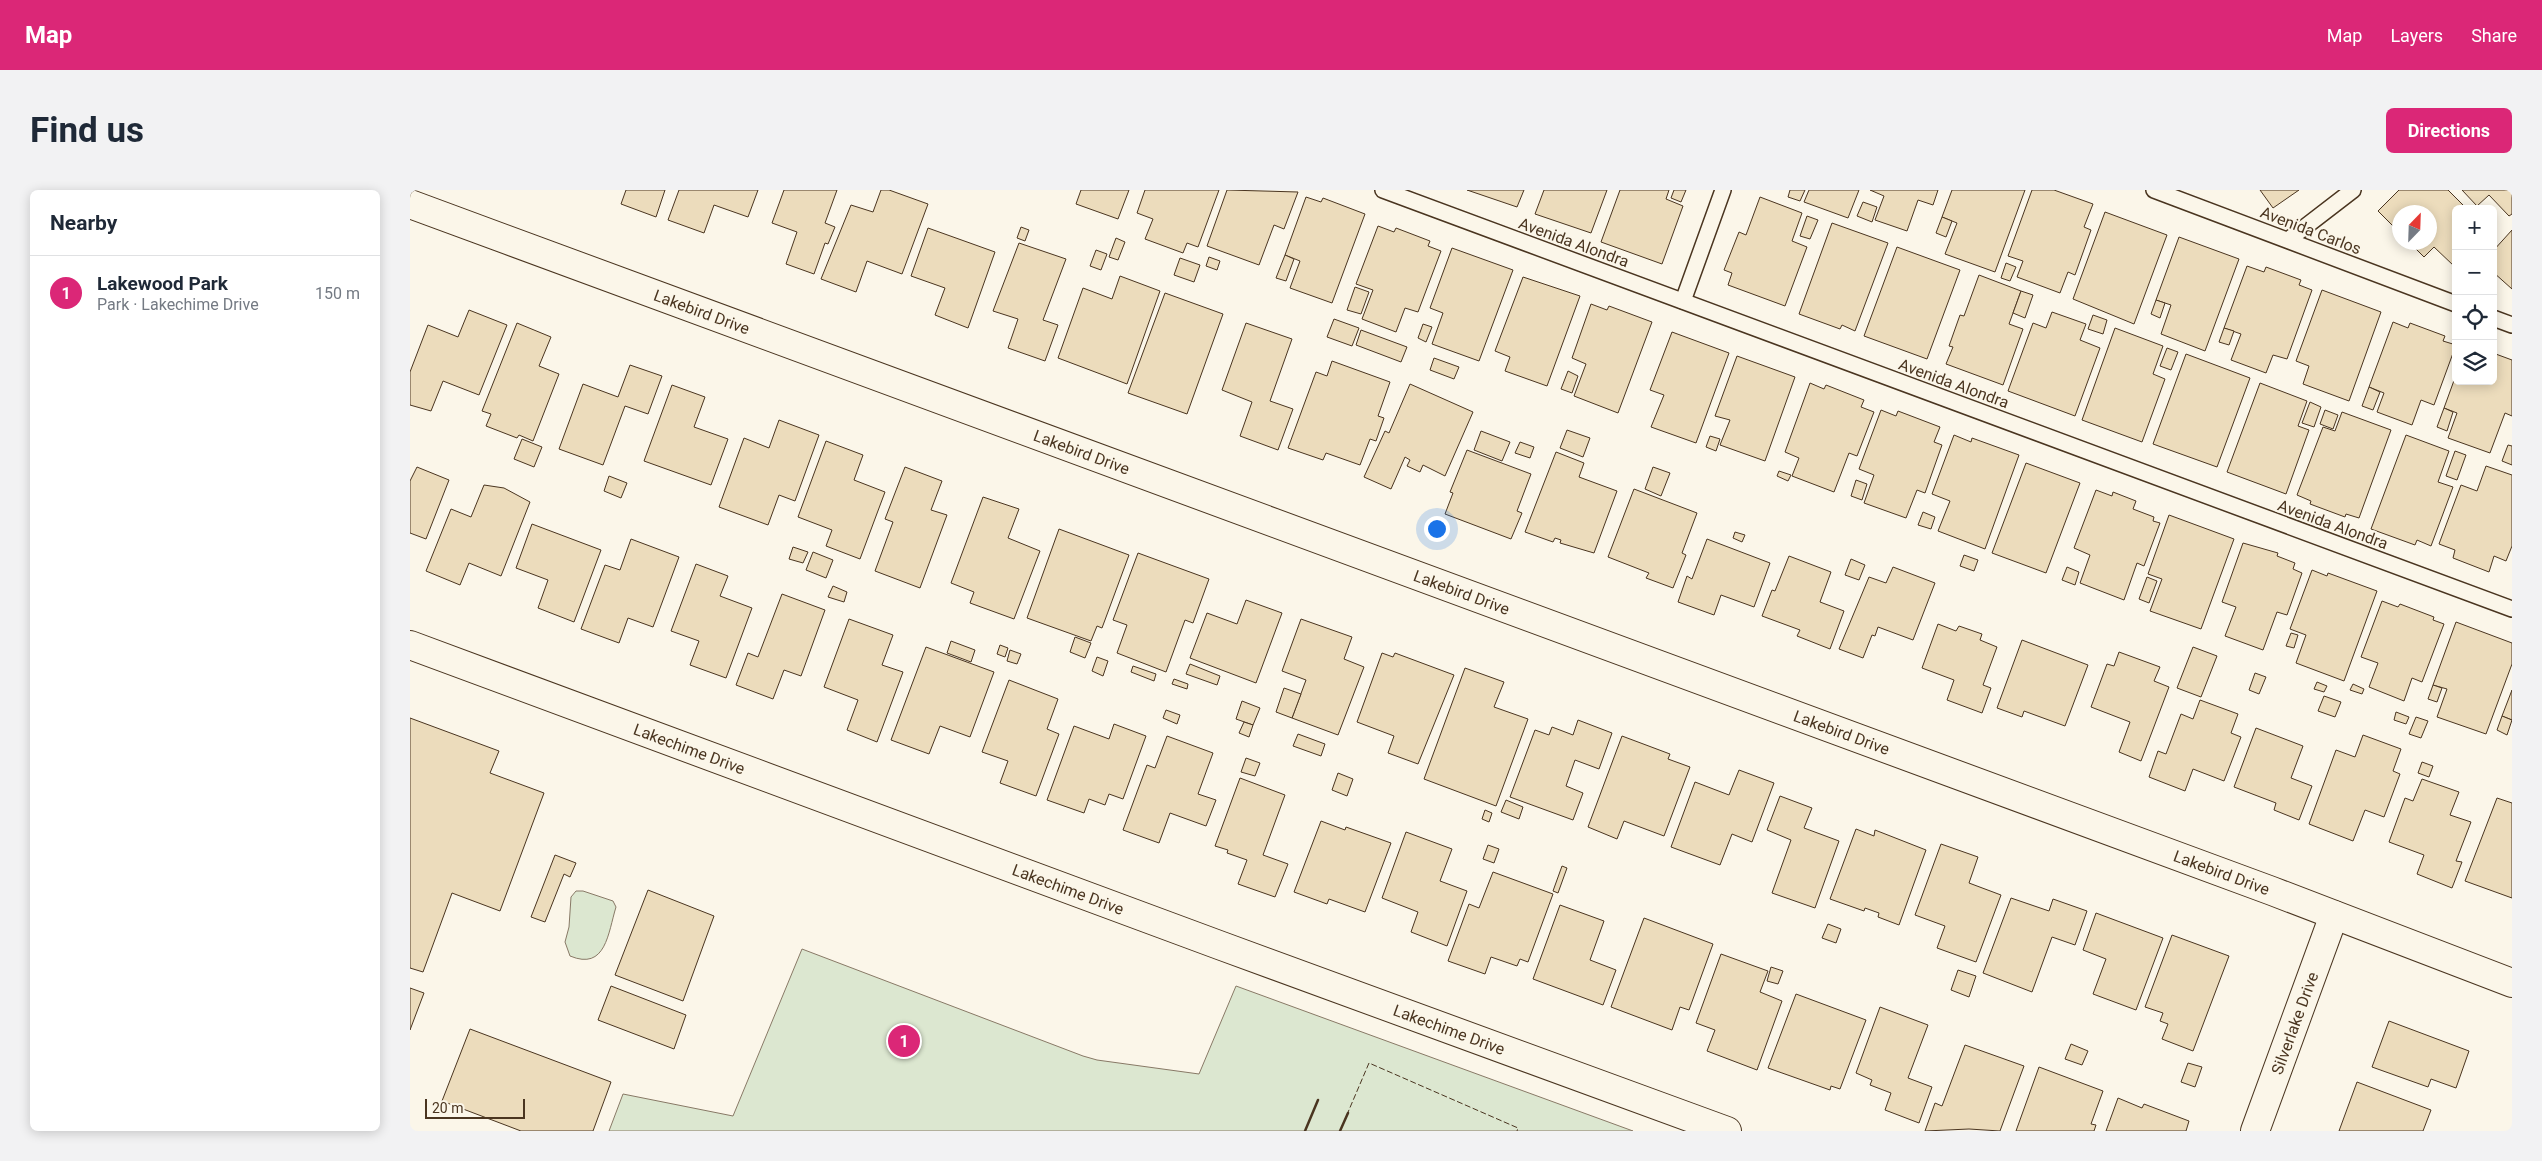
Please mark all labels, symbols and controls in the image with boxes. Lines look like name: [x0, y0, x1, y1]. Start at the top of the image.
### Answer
text: Map: [25, 21, 72, 49]
text: Map: [2327, 25, 2362, 46]
text: Layers: [2390, 25, 2443, 46]
text: Share: [2471, 25, 2517, 46]
button: Directions: [2386, 108, 2512, 153]
text: Find us: [30, 110, 144, 151]
street label: Avenida Carlos: [2258, 203, 2364, 258]
north arrow: [2392, 205, 2437, 250]
map controls: [2452, 205, 2497, 385]
button: +: [2452, 205, 2497, 250]
text: Nearby: [50, 211, 117, 235]
street label: Avenida Alondra: [1516, 214, 1631, 271]
button: −: [2452, 250, 2497, 295]
text: Lakewood Park: [97, 272, 228, 295]
text: 1: [61, 284, 71, 303]
text: 150 m: [315, 284, 360, 303]
street label: Lakebird Drive: [651, 286, 752, 338]
text: Park · Lakechime Drive: [97, 295, 259, 314]
button: locate: [2452, 295, 2497, 340]
button: layers: [2452, 340, 2497, 385]
street label: Avenida Alondra: [1896, 355, 2011, 412]
street label: Lakebird Drive: [1031, 426, 1132, 479]
street label: Avenida Alondra: [2275, 496, 2390, 553]
your location: [1424, 516, 1450, 542]
street label: Lakebird Drive: [1411, 566, 1512, 619]
street label: Lakebird Drive: [1791, 706, 1892, 759]
street label: Lakechime Drive: [631, 720, 748, 778]
street label: Lakebird Drive: [2171, 847, 2272, 899]
street label: Lakechime Drive: [1010, 860, 1126, 919]
street label: Silverlake Drive: [2268, 969, 2322, 1077]
street label: Lakechime Drive: [1391, 1001, 1507, 1059]
pin: 1: [888, 1022, 920, 1060]
scale bar: [425, 1096, 525, 1119]
text: 20 m: [432, 1100, 464, 1116]

